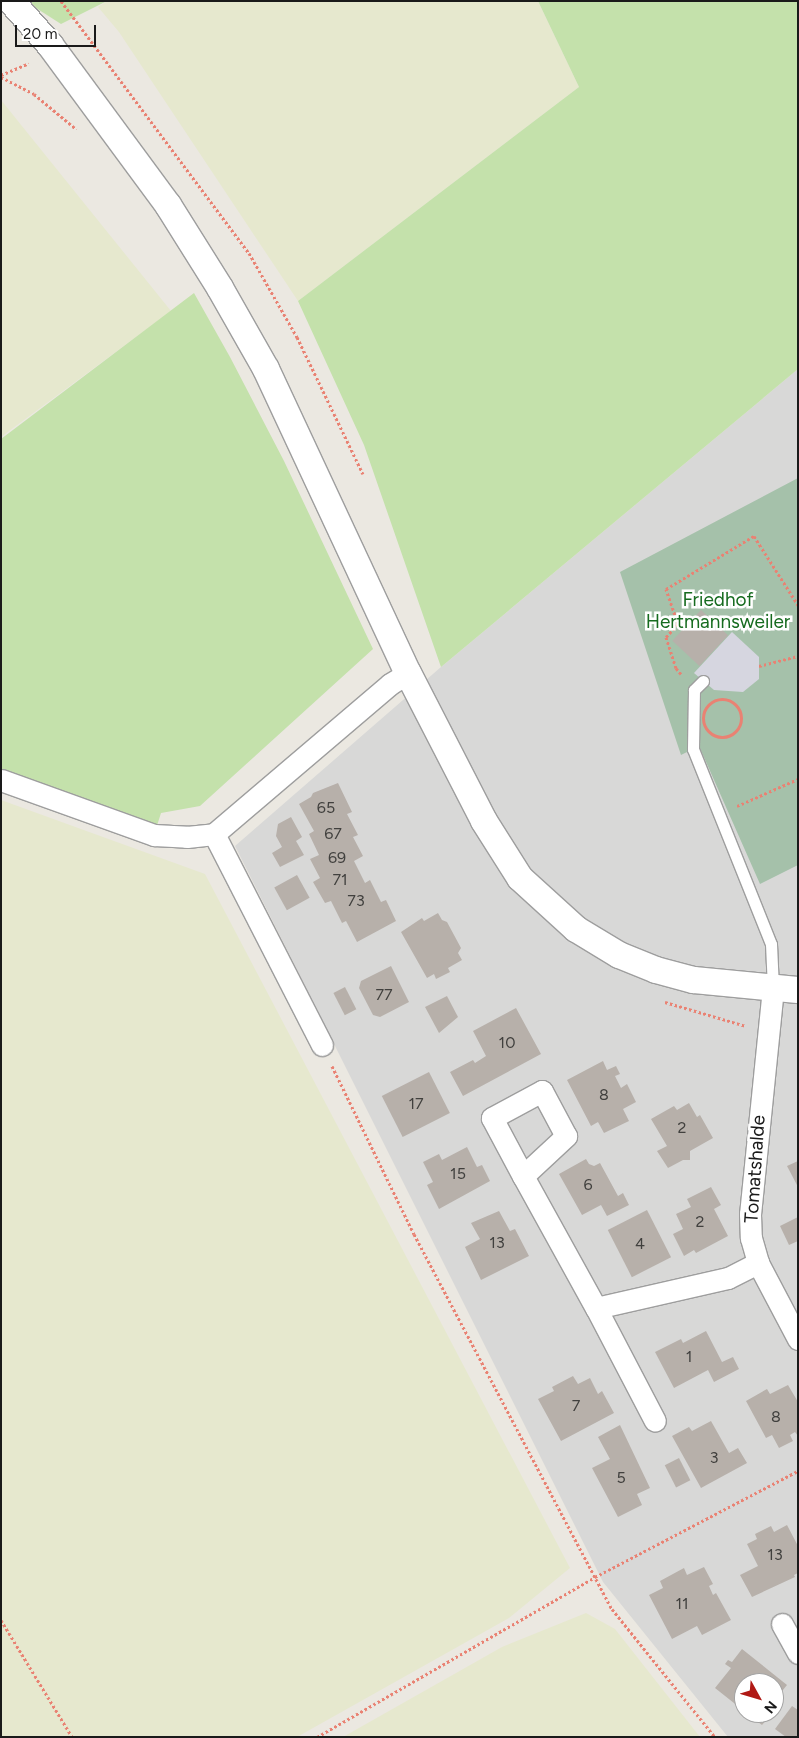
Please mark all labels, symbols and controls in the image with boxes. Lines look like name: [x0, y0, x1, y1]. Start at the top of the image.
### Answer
scale bar: [18, 15, 99, 47]
text: 20 m: [23, 25, 57, 43]
park label: Friedhof Hertmannsweiler: [646, 589, 790, 633]
house number: 65: [317, 798, 335, 818]
house number: 67: [324, 824, 342, 844]
house number: 69: [328, 848, 346, 868]
house number: 71: [332, 870, 348, 890]
house number: 73: [347, 891, 365, 911]
house number: 77: [375, 985, 393, 1005]
house number: 10: [499, 1033, 515, 1053]
house number: 8: [599, 1085, 609, 1105]
house number: 17: [408, 1094, 424, 1114]
street label: Tomatshalde: [740, 1114, 770, 1224]
house number: 2: [678, 1118, 686, 1138]
house number: 15: [450, 1164, 466, 1184]
house number: 6: [583, 1175, 593, 1195]
house number: 2: [696, 1212, 704, 1232]
house number: 13: [489, 1233, 505, 1253]
house number: 4: [635, 1234, 645, 1254]
house number: 1: [686, 1347, 692, 1367]
house number: 7: [572, 1396, 580, 1416]
house number: 8: [771, 1407, 781, 1427]
house number: 3: [710, 1448, 718, 1468]
house number: 5: [616, 1468, 626, 1488]
house number: 13: [767, 1545, 783, 1565]
house number: 11: [675, 1594, 689, 1614]
north arrow: [734, 1673, 784, 1723]
text: N: [760, 1698, 780, 1717]

